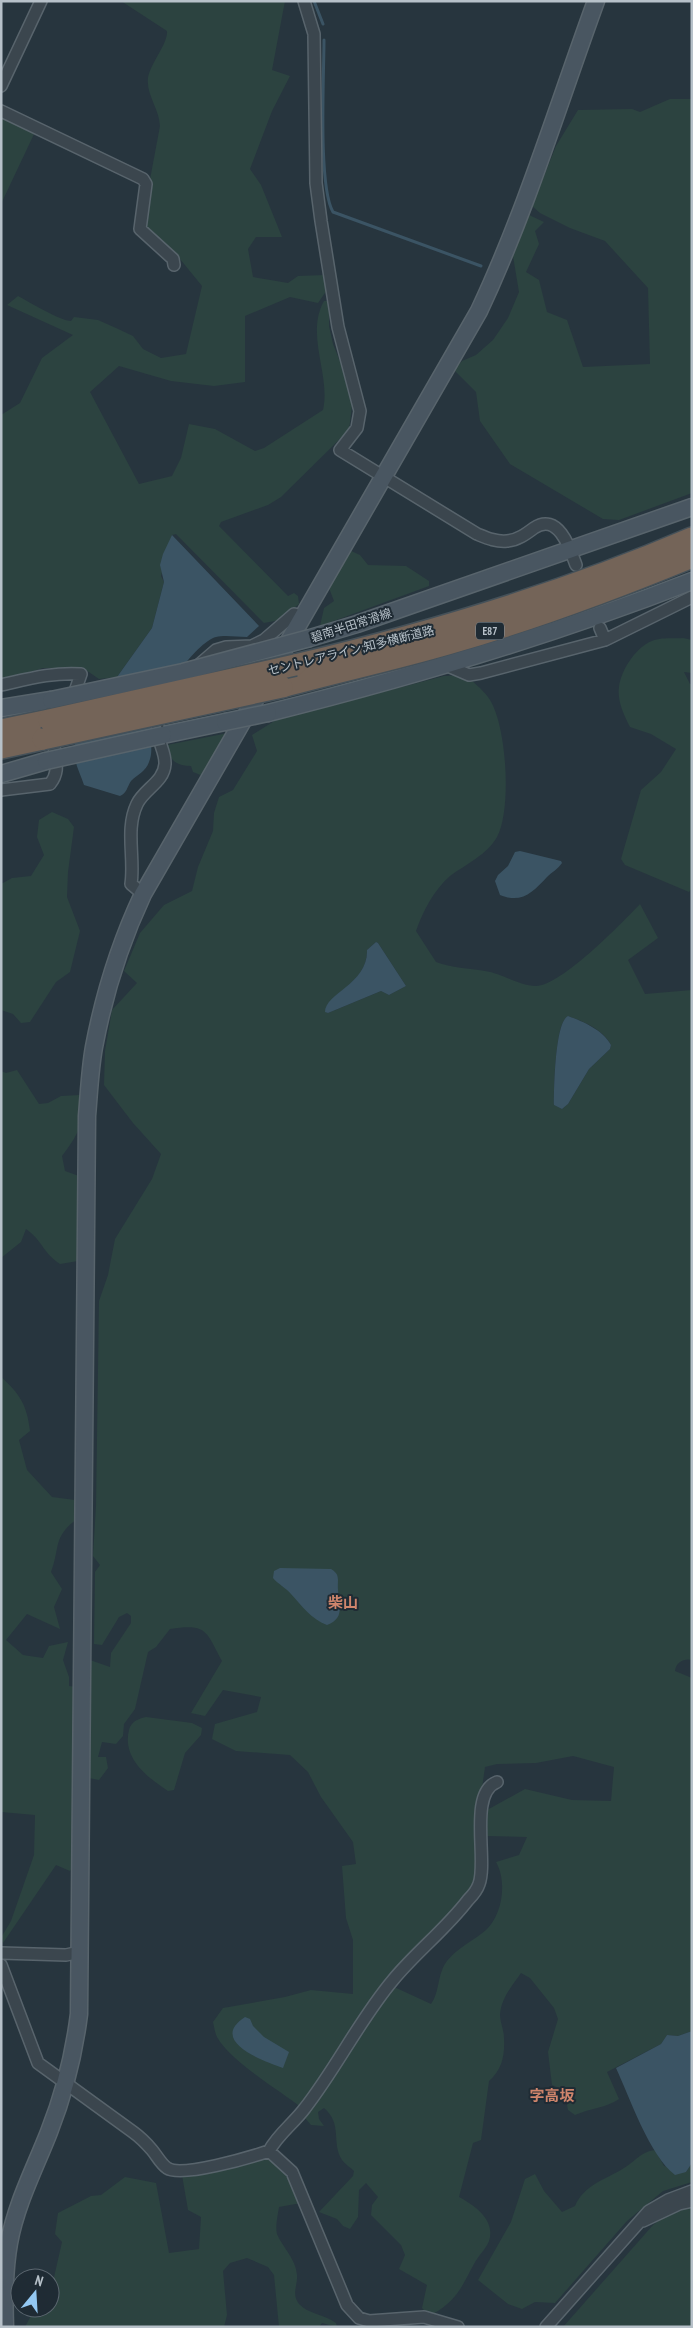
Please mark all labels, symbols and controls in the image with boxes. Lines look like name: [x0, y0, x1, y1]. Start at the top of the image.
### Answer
street label: 碧南半田常滑線: [309, 605, 393, 645]
street label: セントレアライン;知多横断道路: [266, 622, 436, 678]
road number: E87: [476, 622, 504, 640]
district label: 柴山: [328, 1593, 358, 1612]
district label: 字高坂: [529, 2086, 575, 2105]
north arrow: [10, 2268, 60, 2318]
text: N: [33, 2271, 45, 2290]

